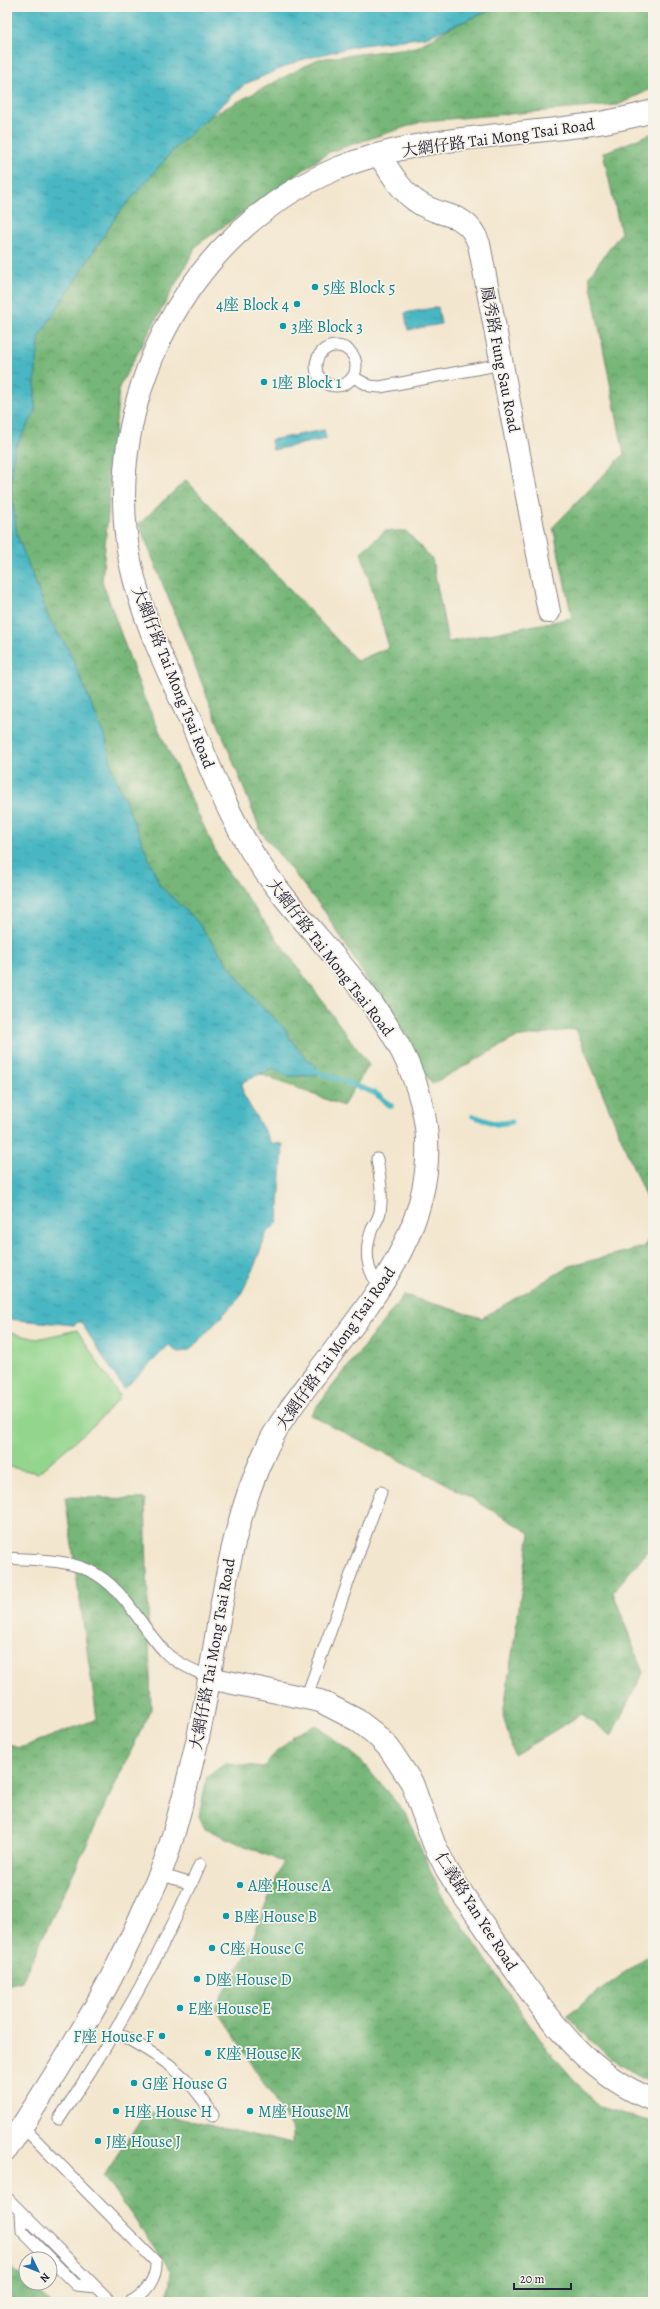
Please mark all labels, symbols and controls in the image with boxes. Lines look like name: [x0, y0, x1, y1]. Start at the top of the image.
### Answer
street label: 大網仔路 Tai Mong Tsai Road: [400, 114, 596, 162]
place label: 5座 Block 5: [323, 277, 395, 299]
marker: 5座 Block 5: [310, 282, 320, 292]
street label: 鳳秀路 Fung Sau Road: [475, 284, 525, 435]
place label: 4座 Block 4: [216, 294, 289, 316]
marker: 4座 Block 4: [292, 299, 302, 309]
place label: 3座 Block 3: [291, 316, 363, 338]
marker: 3座 Block 3: [278, 321, 288, 331]
place label: 1座 Block 1: [272, 372, 342, 394]
marker: 1座 Block 1: [259, 377, 269, 387]
street label: 大網仔路 Tai Mong Tsai Road: [126, 583, 220, 772]
street label: 大網仔路 Tai Mong Tsai Road: [262, 874, 399, 1041]
street label: 大網仔路 Tai Mong Tsai Road: [271, 1262, 401, 1434]
street label: 大網仔路 Tai Mong Tsai Road: [185, 1556, 241, 1752]
street label: 仁義路 Yan Yee Road: [430, 1848, 523, 1975]
place label: A座 House A: [247, 1875, 332, 1897]
marker: A座 House A: [235, 1880, 245, 1890]
place label: B座 House B: [234, 1906, 317, 1928]
marker: B座 House B: [221, 1911, 231, 1921]
place label: C座 House C: [220, 1938, 304, 1960]
marker: C座 House C: [207, 1943, 217, 1953]
place label: D座 House D: [205, 1969, 292, 1991]
marker: D座 House D: [192, 1974, 202, 1984]
place label: E座 House E: [188, 1998, 271, 2020]
marker: E座 House E: [175, 2003, 185, 2013]
place label: F座 House F: [73, 2026, 154, 2048]
marker: F座 House F: [157, 2031, 167, 2041]
place label: K座 House K: [216, 2043, 300, 2065]
marker: K座 House K: [203, 2048, 213, 2058]
place label: G座 House G: [142, 2073, 228, 2095]
marker: G座 House G: [129, 2078, 139, 2088]
place label: H座 House H: [124, 2101, 212, 2123]
place label: M座 House M: [258, 2101, 349, 2123]
marker: H座 House H: [111, 2106, 121, 2116]
marker: M座 House M: [245, 2106, 255, 2116]
place label: J座 House J: [106, 2131, 181, 2153]
marker: J座 House J: [93, 2136, 103, 2146]
north arrow: [18, 2251, 58, 2291]
scale bar: [514, 2265, 571, 2291]
text: N: [37, 2269, 53, 2286]
text: 20 m: [520, 2271, 544, 2287]

